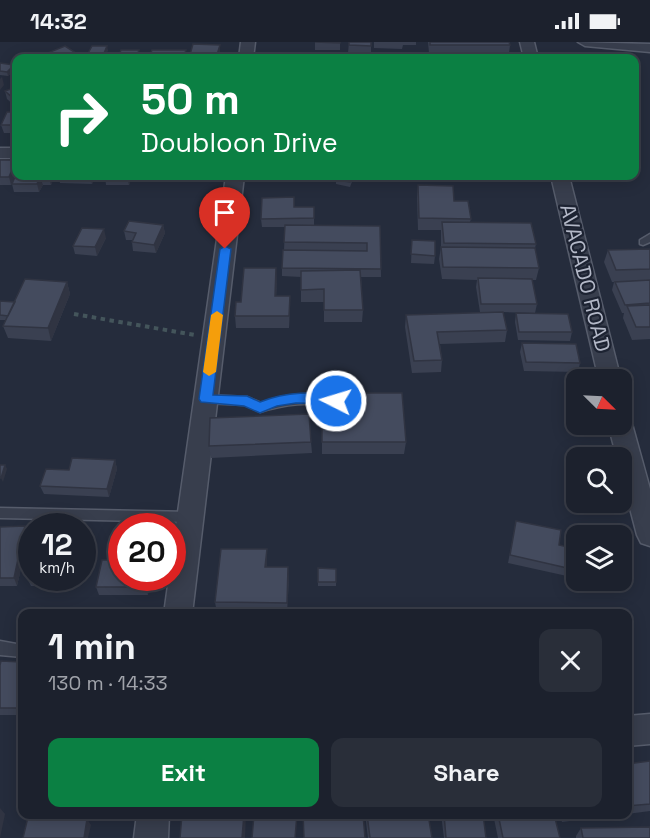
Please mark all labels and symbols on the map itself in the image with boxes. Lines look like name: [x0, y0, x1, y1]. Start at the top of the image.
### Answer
pin: [199, 187, 250, 249]
street label: AVACADO ROAD: [554, 201, 617, 355]
position arrow: [304, 369, 368, 433]
north arrow: [566, 369, 632, 435]
speed limit sign: 20: [108, 513, 186, 591]

